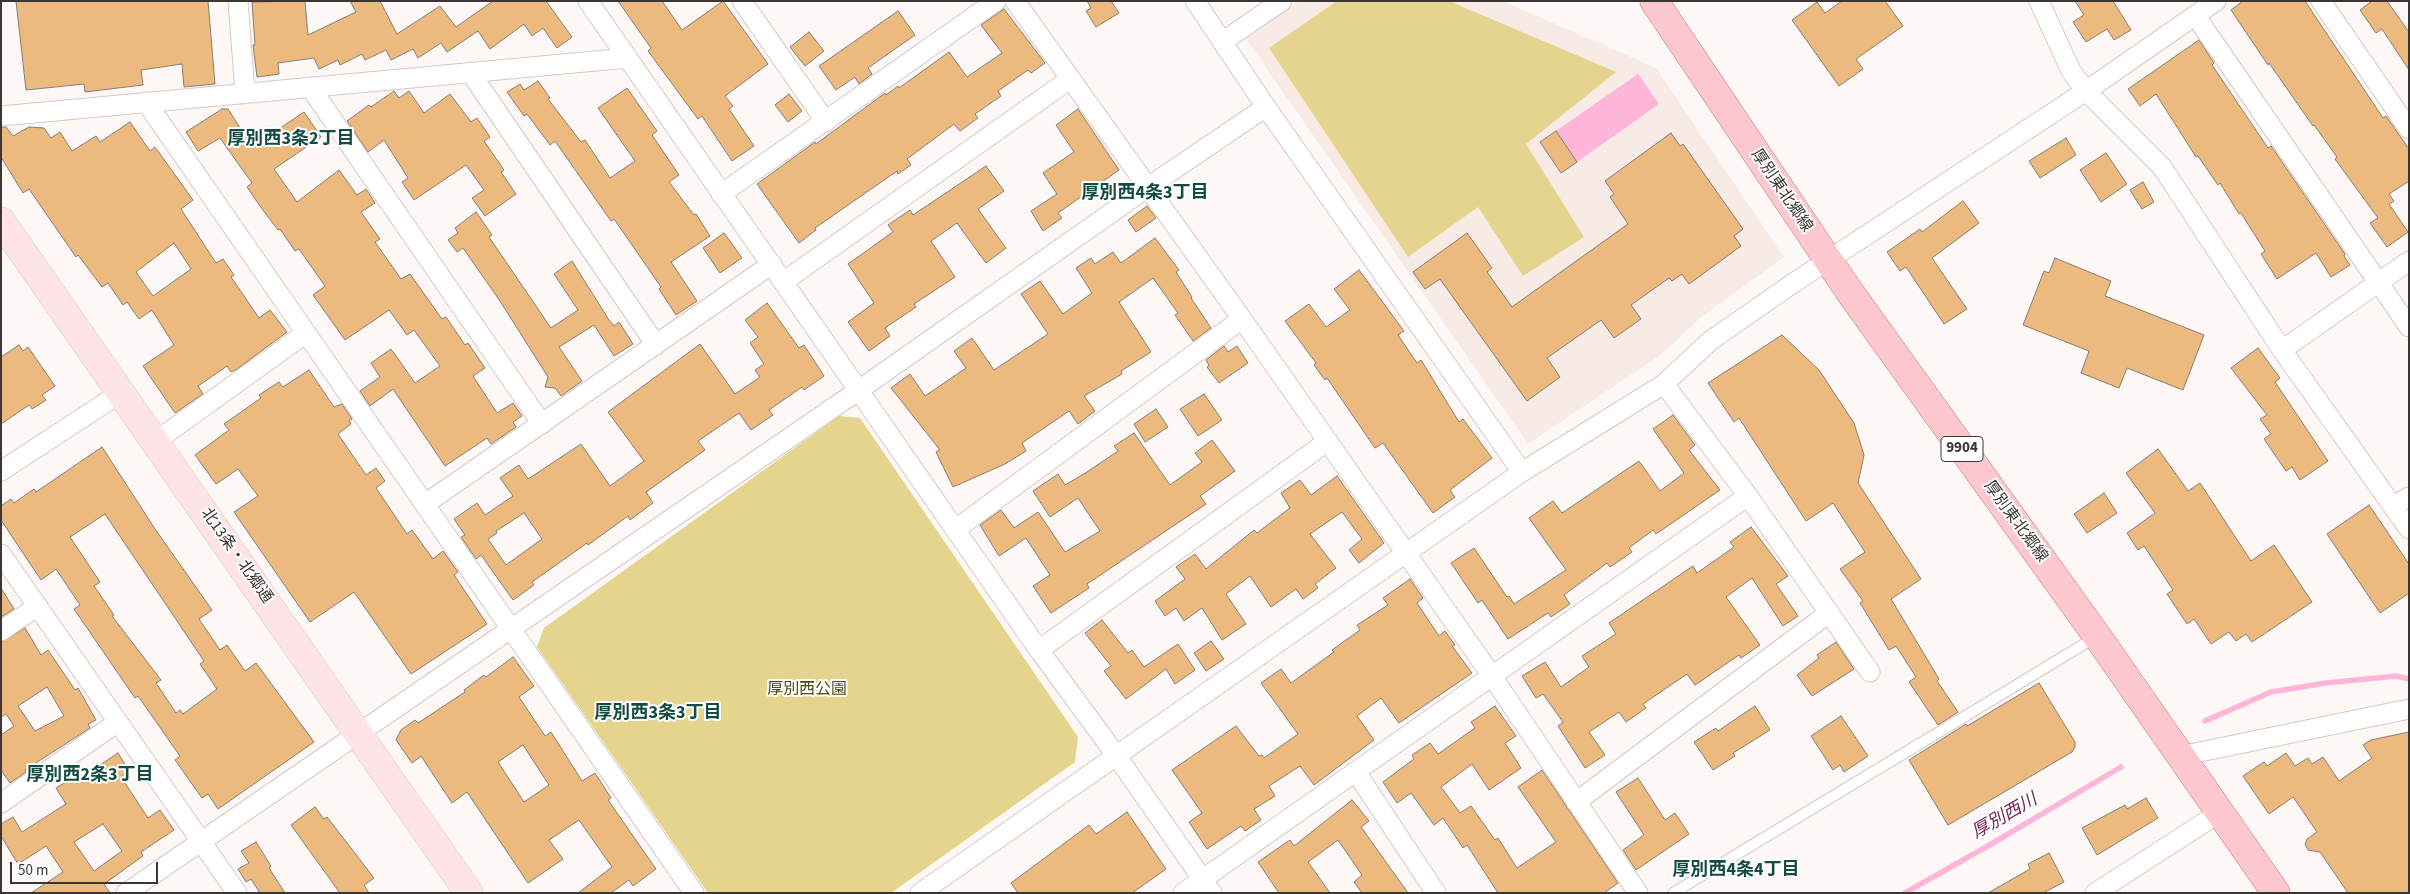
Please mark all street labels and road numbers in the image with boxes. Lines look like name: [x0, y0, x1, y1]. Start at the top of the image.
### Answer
street label: 厚別東北郷線: [1746, 146, 1816, 236]
road number: 9904: [1941, 436, 1983, 462]
street label: 厚別東北郷線: [1979, 478, 2051, 566]
street label: 北13条・北郷通: [196, 505, 276, 607]

